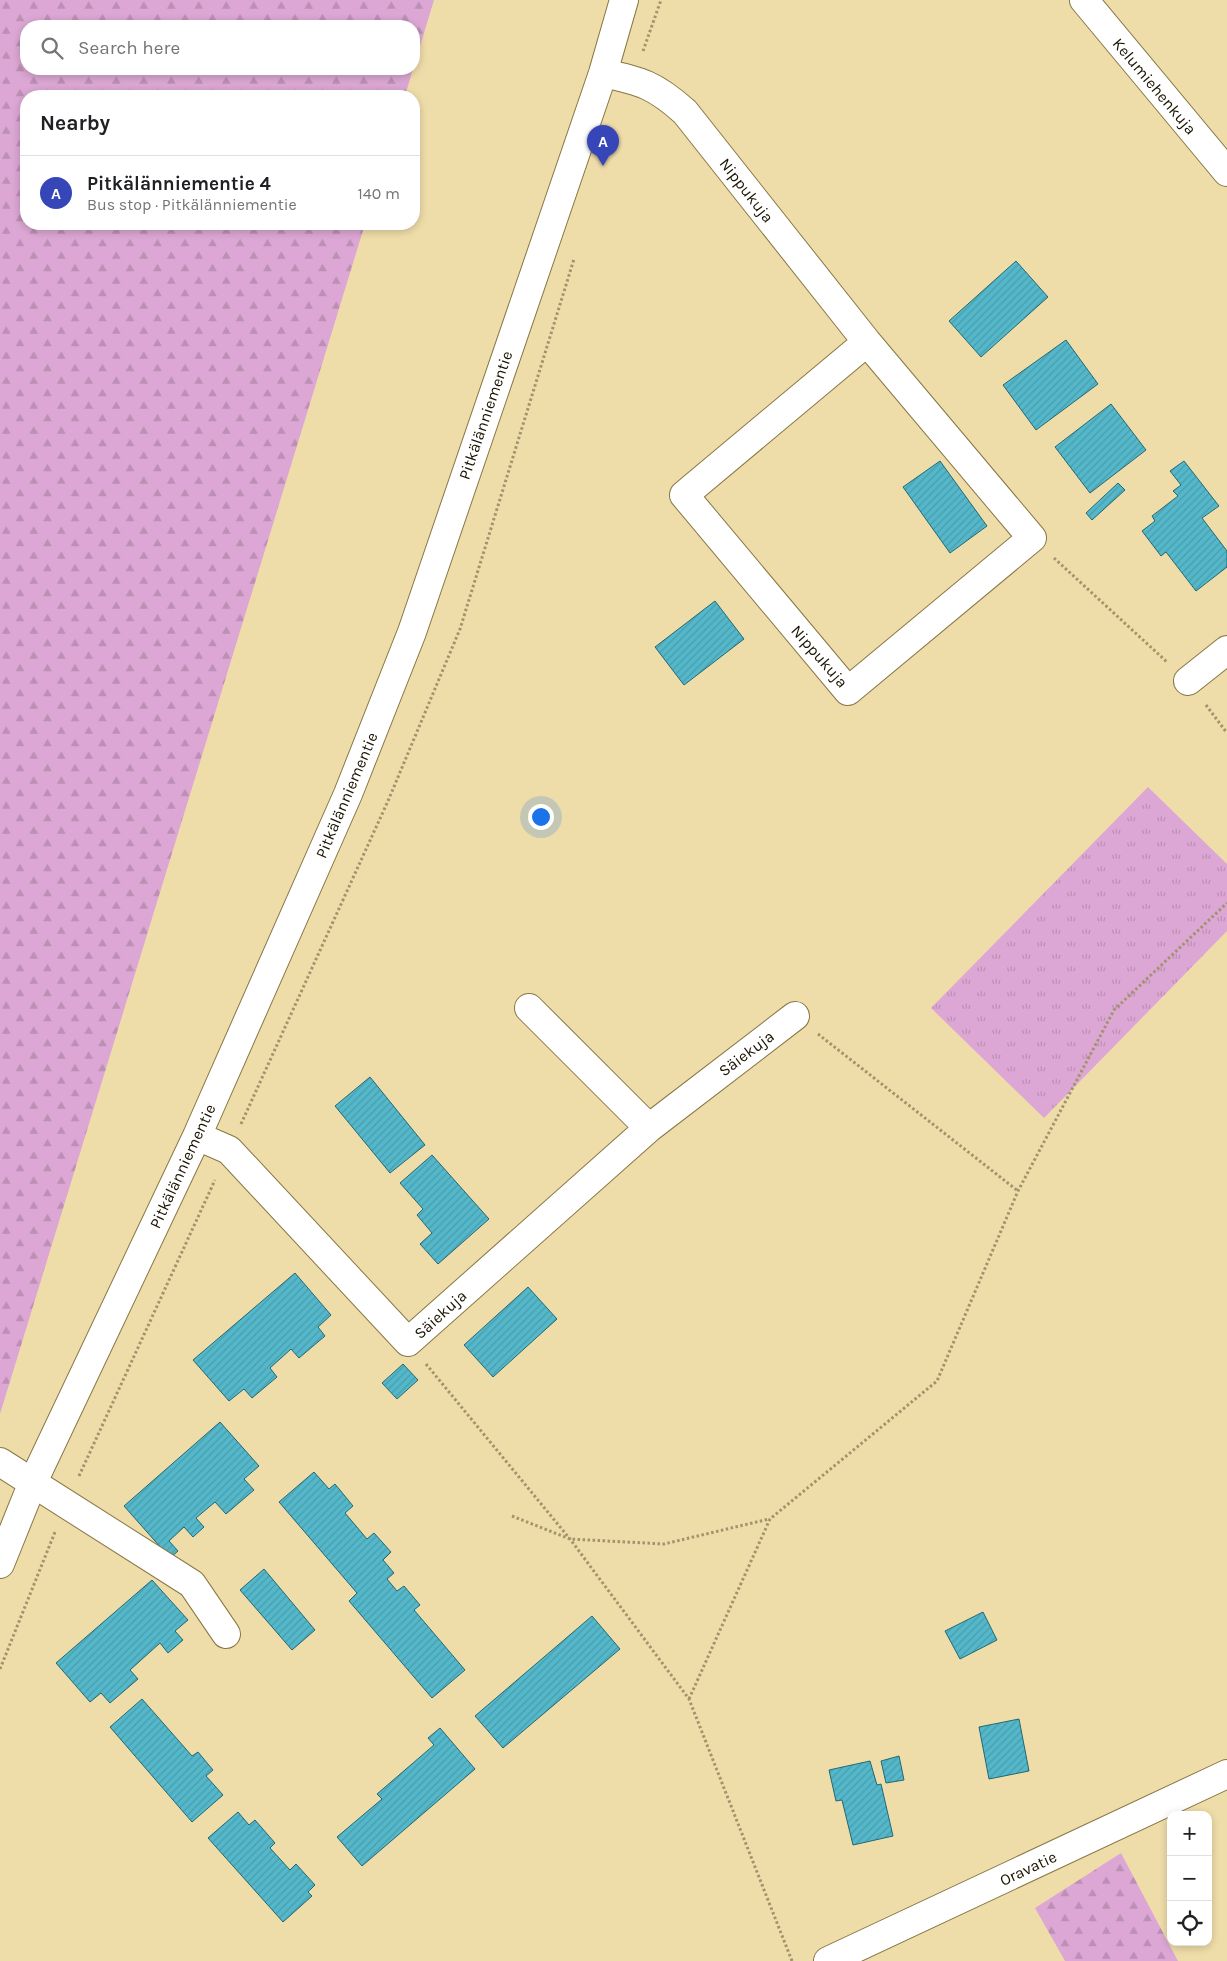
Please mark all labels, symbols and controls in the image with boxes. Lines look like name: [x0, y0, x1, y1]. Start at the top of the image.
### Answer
search box: [20, 20, 420, 75]
icon: search: [38, 34, 66, 62]
street label: Kelumiehenkuja: [1109, 34, 1201, 138]
text: Search here: [78, 37, 180, 59]
text: Nearby: [40, 111, 110, 135]
pin: A: [587, 125, 619, 166]
street label: Nippukuja: [716, 154, 778, 226]
text: Pitkälänniementie 4: [87, 173, 271, 195]
text: A: [51, 184, 61, 203]
text: 140 m: [358, 184, 400, 203]
text: Bus stop · Pitkälänniementie: [87, 195, 297, 214]
street label: Pitkälänniementie: [455, 348, 516, 482]
street label: Nippukuja: [787, 621, 852, 691]
street label: Pitkälänniementie: [311, 729, 382, 861]
your location: [528, 804, 554, 830]
street label: Säiekuja: [715, 1027, 778, 1080]
street label: Pitkälänniementie: [145, 1101, 220, 1231]
street label: Säiekuja: [410, 1286, 470, 1343]
map controls: [1167, 1811, 1212, 1946]
button: +: [1167, 1811, 1212, 1856]
street label: Oravatie: [997, 1847, 1060, 1890]
button: −: [1167, 1856, 1212, 1901]
button: locate: [1167, 1901, 1212, 1946]

